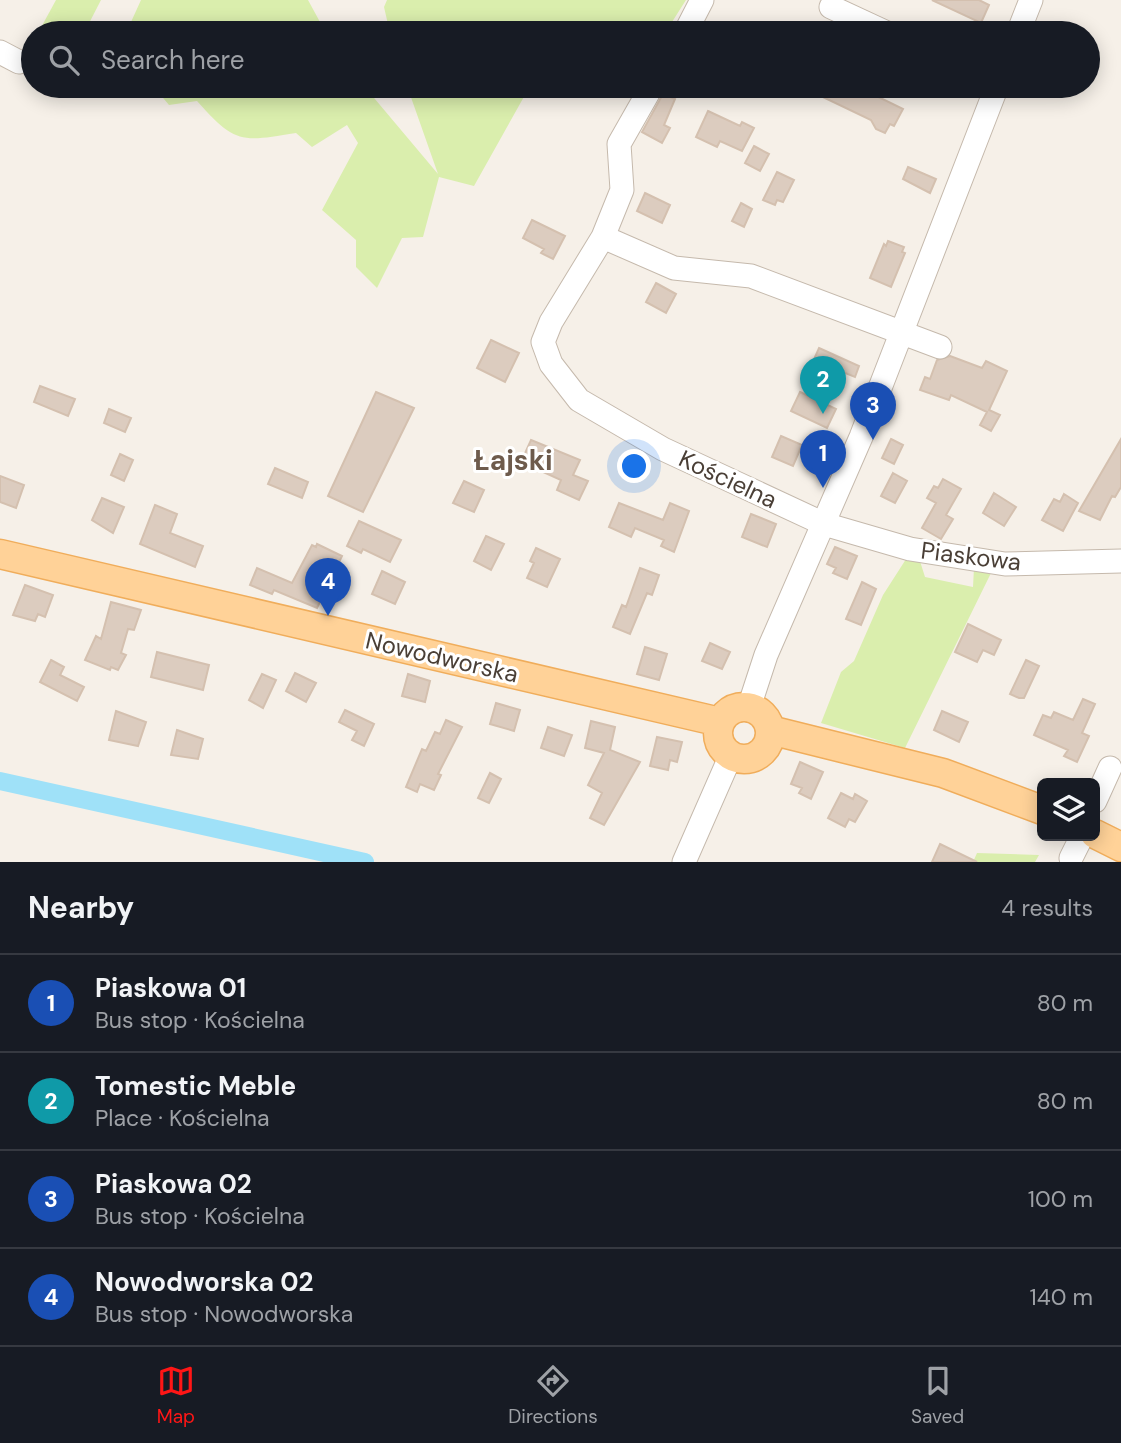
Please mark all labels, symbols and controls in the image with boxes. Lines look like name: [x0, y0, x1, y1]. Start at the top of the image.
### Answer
search box: [21, 21, 1100, 98]
icon: search: [45, 41, 83, 79]
text: Search here: [101, 43, 244, 77]
pin: 2: [800, 356, 846, 414]
pin: 3: [850, 382, 896, 440]
pin: 1: [800, 430, 846, 488]
district label: Łajski: [473, 442, 553, 479]
street label: Kościelna: [674, 443, 782, 515]
your location: [617, 449, 651, 483]
street label: Piaskowa: [919, 534, 1023, 578]
pin: 4: [305, 558, 351, 616]
street label: Nowodworska: [363, 624, 521, 690]
map controls: [1037, 778, 1100, 841]
button: layers: [1037, 778, 1100, 841]
text: Nearby: [28, 888, 134, 927]
text: 4 results: [1001, 893, 1093, 923]
text: Piaskowa 01: [95, 971, 246, 1005]
text: 1: [47, 988, 55, 1018]
text: 80 m: [1037, 988, 1093, 1018]
text: Bus stop · Kościelna: [95, 1005, 305, 1035]
text: Tomestic Meble: [95, 1069, 296, 1103]
text: 2: [44, 1086, 58, 1116]
text: 80 m: [1037, 1086, 1093, 1116]
text: Place · Kościelna: [95, 1103, 269, 1133]
text: Piaskowa 02: [95, 1167, 252, 1201]
text: 3: [44, 1184, 58, 1214]
text: 100 m: [1028, 1184, 1093, 1214]
text: Bus stop · Kościelna: [95, 1201, 305, 1231]
text: Nowodworska 02: [95, 1265, 313, 1299]
text: 4: [44, 1282, 58, 1312]
text: 140 m: [1030, 1282, 1093, 1312]
text: Bus stop · Nowodworska: [95, 1299, 353, 1329]
tab: Map: [157, 1362, 195, 1429]
tab: Directions: [508, 1362, 598, 1429]
tab: Saved: [911, 1362, 964, 1429]

